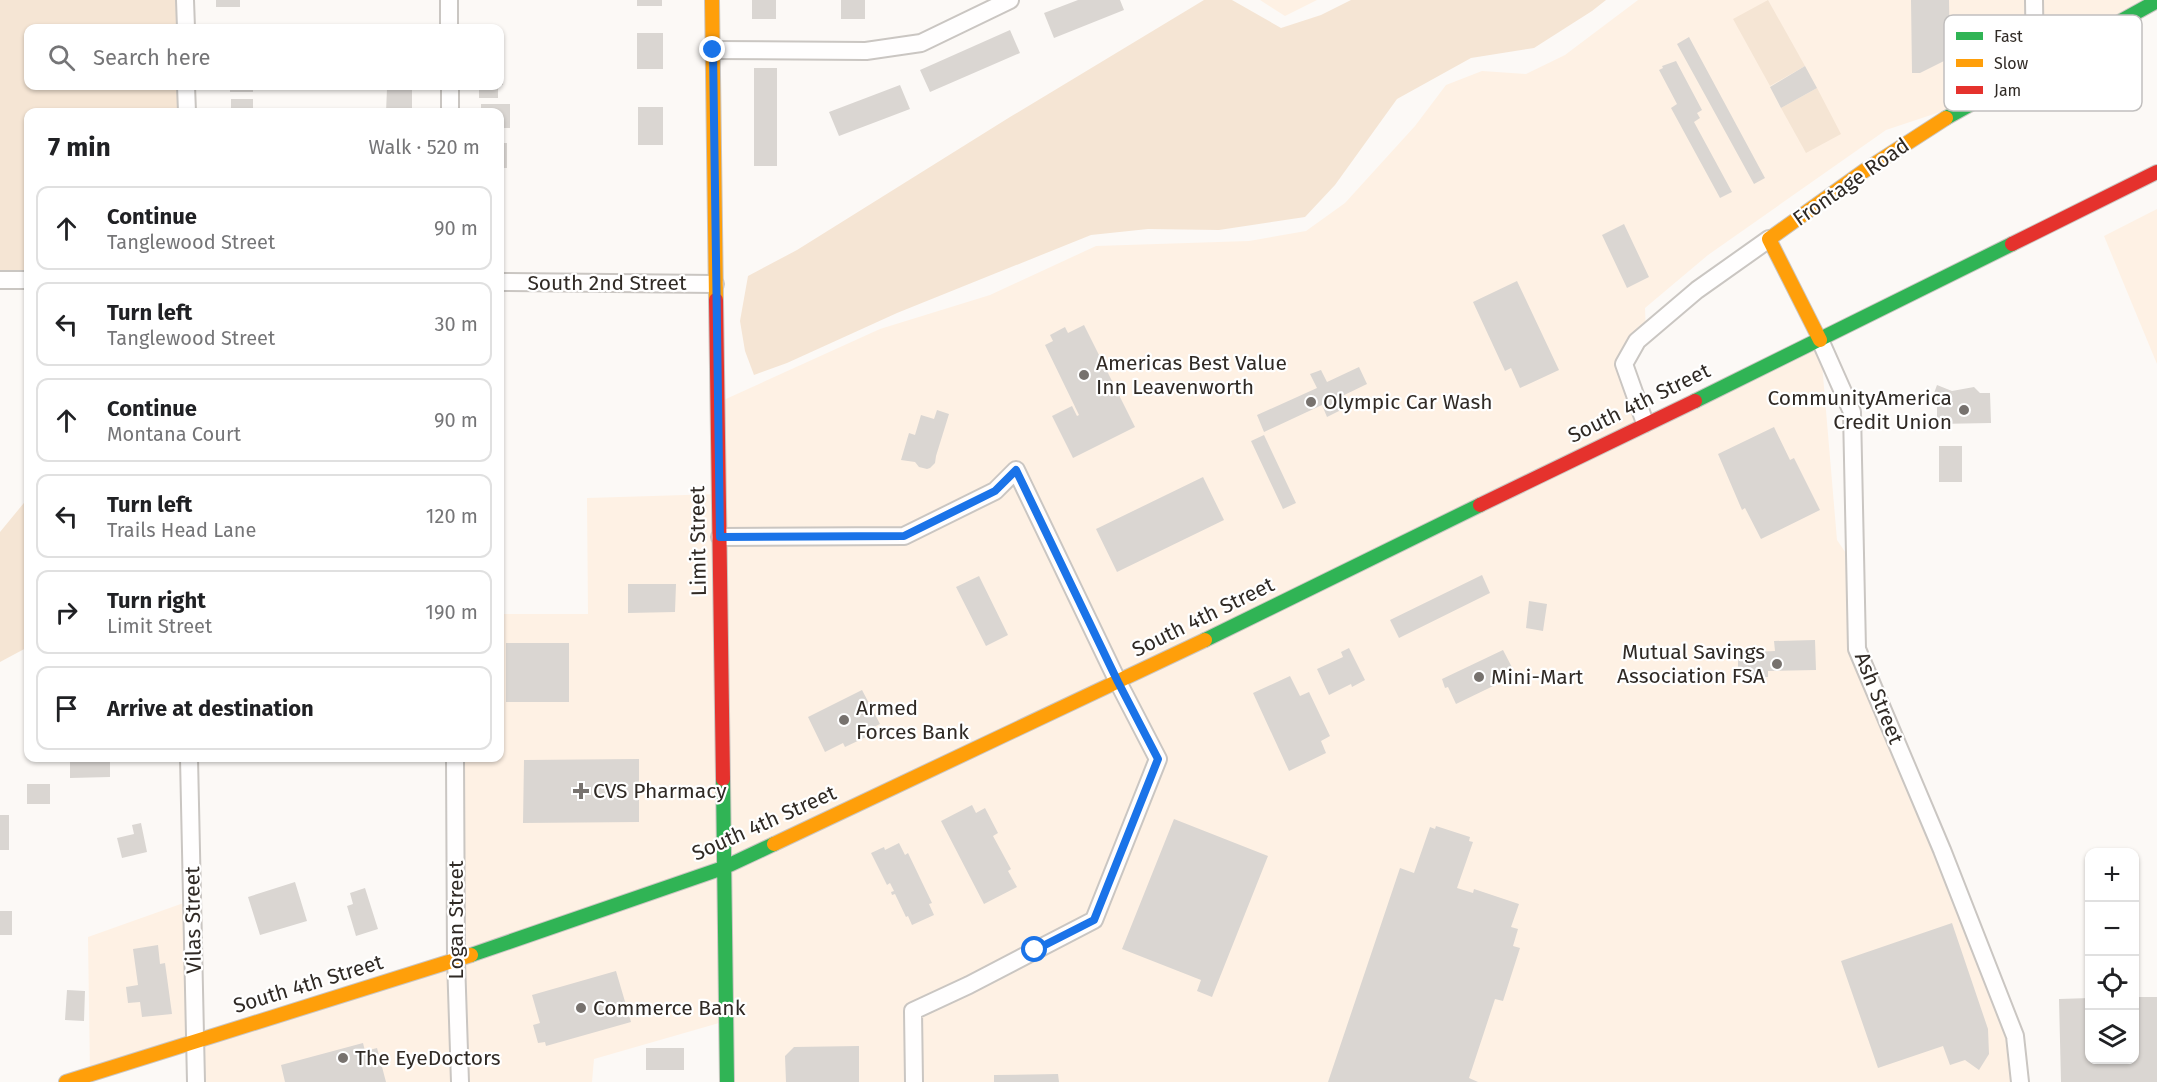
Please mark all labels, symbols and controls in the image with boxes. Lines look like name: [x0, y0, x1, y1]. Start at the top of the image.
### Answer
legend: [1944, 15, 2142, 111]
search box: [24, 24, 504, 90]
text: Fast: [1994, 27, 2023, 46]
route end: [699, 36, 725, 62]
icon: search: [45, 41, 78, 74]
text: Search here: [93, 44, 211, 71]
text: Slow: [1994, 54, 2029, 73]
text: Jam: [1994, 81, 2021, 100]
text: 7 min: [48, 132, 111, 163]
street label: Frontage Road: [1788, 132, 1914, 232]
text: Walk · 520 m: [369, 135, 480, 159]
text: Continue: [107, 203, 197, 230]
icon: ahead: [50, 212, 83, 245]
text: 90 m: [434, 216, 478, 240]
text: Tanglewood Street: [107, 230, 275, 254]
street label: South 2nd Street: [527, 270, 687, 296]
text: Turn left: [107, 299, 192, 326]
icon: left: [50, 308, 83, 341]
text: 30 m: [434, 312, 478, 336]
text: Tanglewood Street: [107, 326, 275, 350]
place label: Americas Best Value Inn Leavenworth: [1096, 350, 1287, 400]
street label: South 4th Street: [1564, 357, 1715, 449]
marker: Americas Best Value Inn Leavenworth: [1077, 368, 1091, 382]
place label: CommunityAmerica Credit Union: [1767, 385, 1952, 435]
place label: Olympic Car Wash: [1323, 389, 1493, 415]
text: Continue: [107, 395, 197, 422]
marker: Olympic Car Wash: [1304, 395, 1318, 409]
marker: CommunityAmerica Credit Union: [1957, 403, 1971, 417]
icon: ahead: [50, 404, 83, 437]
text: 90 m: [434, 408, 478, 432]
text: Montana Court: [107, 422, 241, 446]
street label: Limit Street: [684, 485, 712, 596]
text: Turn left: [107, 491, 192, 518]
icon: left: [50, 500, 83, 533]
text: 120 m: [426, 504, 478, 528]
text: Trails Head Lane: [107, 518, 256, 542]
street label: South 4th Street: [1128, 571, 1279, 663]
text: Turn right: [107, 587, 206, 614]
icon: right: [50, 596, 83, 629]
text: 190 m: [425, 600, 478, 624]
text: Limit Street: [107, 614, 212, 638]
place label: Mutual Savings Association FSA: [1617, 639, 1765, 689]
street label: Ash Street: [1849, 648, 1909, 748]
marker: Mutual Savings Association FSA: [1770, 657, 1784, 671]
place label: Mini-Mart: [1491, 664, 1584, 690]
marker: Mini-Mart: [1472, 670, 1486, 684]
icon: arrive: [50, 692, 83, 725]
text: Arrive at destination: [107, 695, 314, 722]
place label: Armed Forces Bank: [856, 695, 969, 745]
marker: Armed Forces Bank: [837, 713, 851, 727]
place label: CVS Pharmacy: [593, 778, 727, 804]
street label: South 4th Street: [688, 779, 840, 866]
marker: CVS Pharmacy: [574, 784, 588, 798]
map controls: [2085, 848, 2139, 1064]
button: +: [2085, 848, 2139, 902]
street label: Logan Street: [443, 860, 469, 980]
street label: Vilas Street: [179, 866, 207, 974]
button: −: [2085, 902, 2139, 956]
route start: [1021, 936, 1047, 962]
street label: South 4th Street: [230, 949, 386, 1019]
button: locate: [2085, 956, 2139, 1010]
place label: Commerce Bank: [593, 995, 746, 1021]
marker: Commerce Bank: [574, 1001, 588, 1015]
button: layers: [2085, 1010, 2139, 1064]
place label: The EyeDoctors: [355, 1045, 501, 1071]
marker: The EyeDoctors: [336, 1051, 350, 1065]

